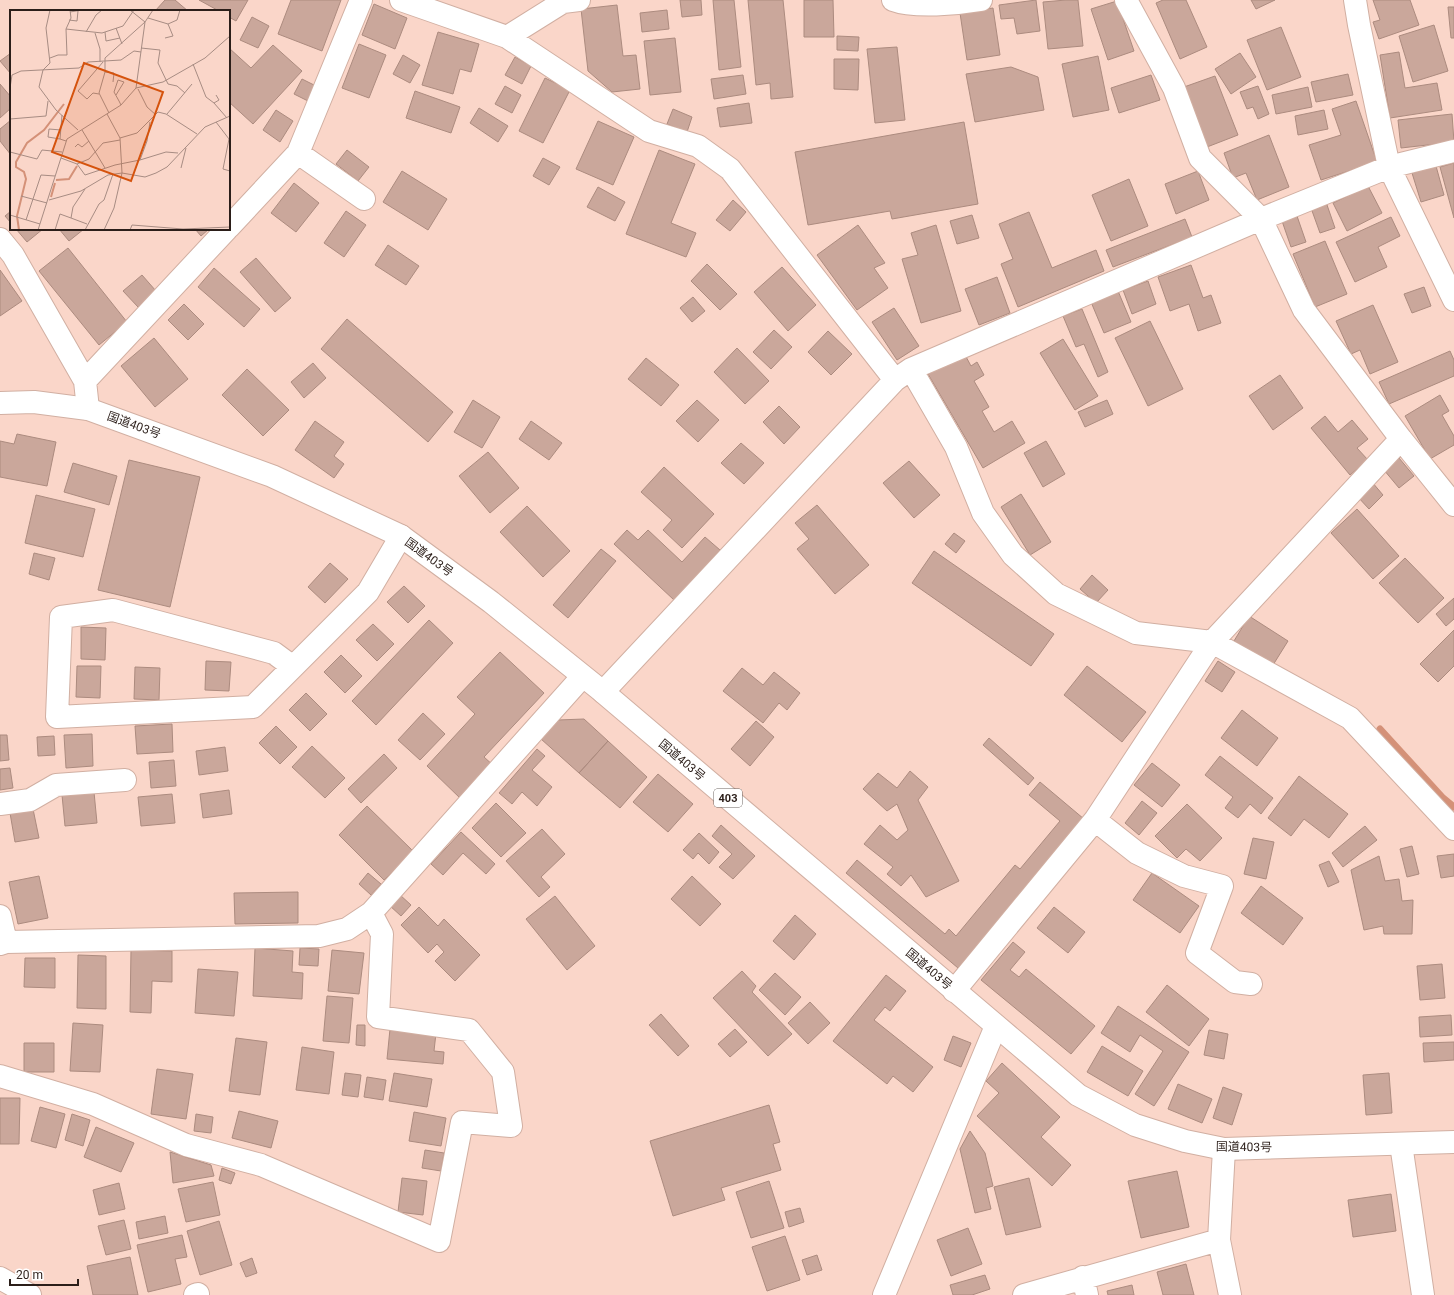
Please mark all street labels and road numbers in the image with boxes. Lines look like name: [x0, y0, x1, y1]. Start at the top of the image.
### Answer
street label: 国道403号: [105, 409, 163, 441]
street label: 国道403号: [402, 535, 456, 579]
street label: 国道403号: [656, 737, 708, 783]
road number: 403: [714, 789, 742, 807]
street label: 国道403号: [903, 946, 955, 992]
street label: 国道403号: [1216, 1140, 1272, 1154]

